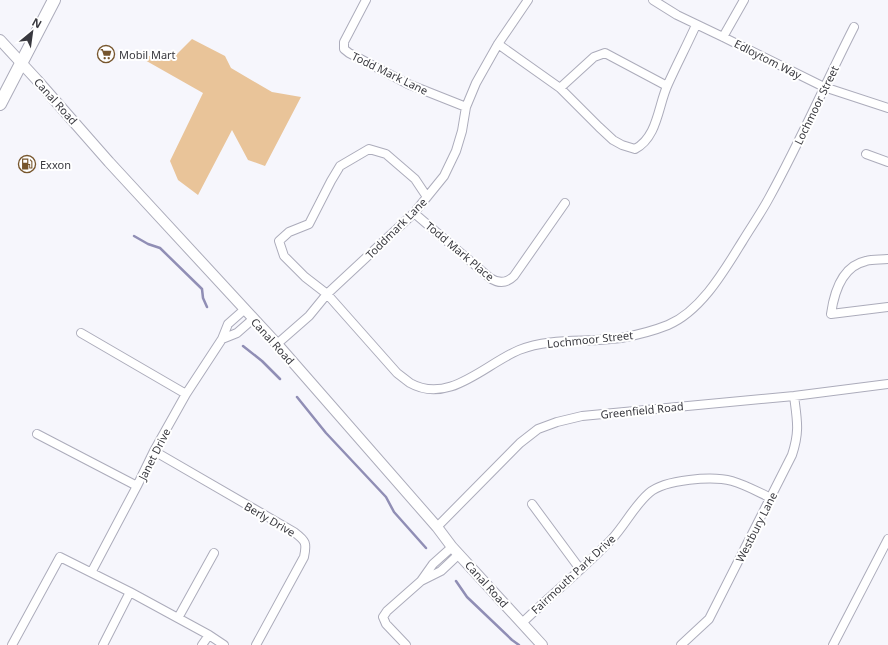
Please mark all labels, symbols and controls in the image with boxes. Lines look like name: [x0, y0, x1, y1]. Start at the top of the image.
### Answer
north arrow: [12, 12, 52, 52]
text: N: [30, 14, 45, 32]
street label: Edloytom Way: [732, 36, 804, 83]
supermarket icon: Mobil Mart: [96, 44, 116, 64]
place label: Mobil Mart: [119, 47, 176, 62]
street label: Todd Mark Lane: [350, 48, 430, 98]
street label: Lochmoor Street: [790, 63, 842, 147]
street label: Canal Road: [31, 74, 81, 128]
fuel station icon: Exxon: [17, 154, 37, 174]
place label: Exxon: [40, 157, 71, 172]
street label: Toddmark Lane: [362, 194, 430, 262]
street label: Todd Mark Place: [423, 218, 497, 284]
street label: Canal Road: [248, 314, 298, 368]
street label: Lochmoor Street: [546, 327, 634, 351]
street label: Greenfield Road: [600, 398, 684, 422]
street label: Janet Drive: [134, 426, 173, 483]
street label: Westbury Lane: [732, 489, 780, 565]
street label: Berly Drive: [242, 498, 298, 540]
street label: Fairmouth Park Drive: [528, 531, 618, 617]
street label: Canal Road: [462, 557, 512, 611]

